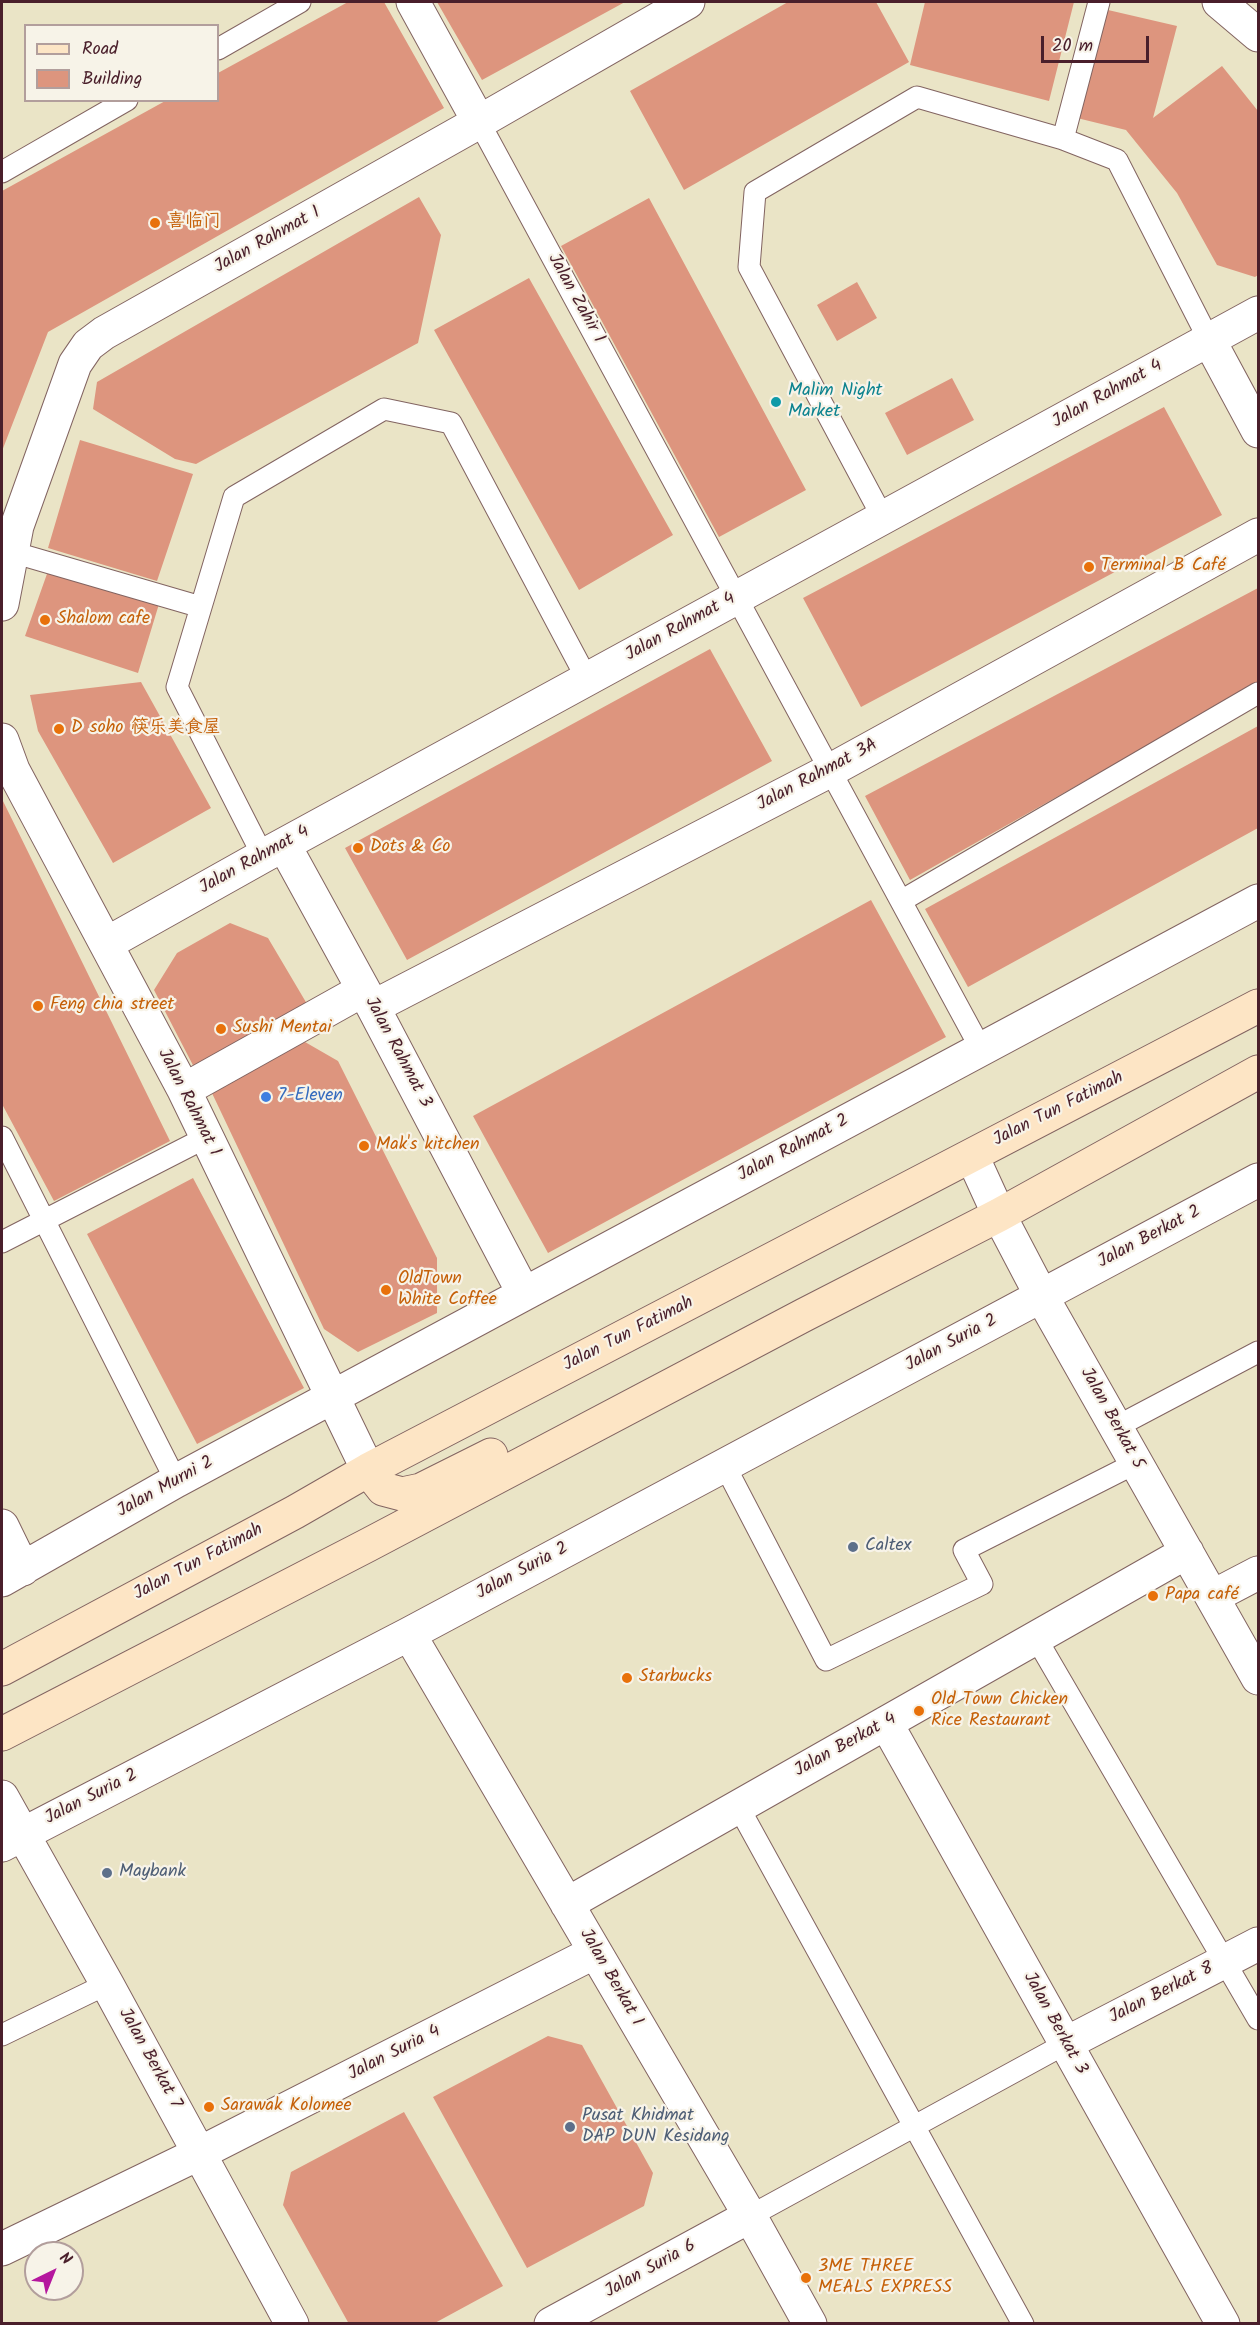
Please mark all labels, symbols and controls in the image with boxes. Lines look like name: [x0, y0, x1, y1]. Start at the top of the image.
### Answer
legend: [24, 24, 219, 102]
scale bar: [1044, 24, 1152, 62]
text: 20 m: [1052, 32, 1093, 61]
text: Road: [82, 35, 118, 64]
text: Building: [82, 65, 142, 94]
street label: Jalan Rahmat 1: [211, 203, 325, 279]
place label: 喜临门: [167, 212, 221, 234]
marker: 喜临门: [148, 216, 162, 230]
street label: Jalan Zahir 1: [542, 251, 608, 347]
street label: Jalan Rahmat 4: [1049, 356, 1167, 434]
place label: Malim Night Market: [788, 381, 883, 424]
marker: Malim Night Market: [769, 395, 783, 409]
place label: Terminal B Café: [1101, 556, 1226, 578]
marker: Terminal B Café: [1082, 560, 1096, 574]
street label: Jalan Rahmat 4: [622, 589, 740, 667]
place label: Shalom cafe: [57, 609, 150, 631]
marker: Shalom cafe: [38, 613, 52, 627]
place label: D soho 筷乐美食屋: [71, 718, 221, 740]
marker: D soho 筷乐美食屋: [52, 722, 66, 736]
street label: Jalan Rahmat 3A: [754, 735, 882, 817]
street label: Jalan Rahmat 4: [196, 822, 314, 900]
place label: Dots & Co: [370, 837, 450, 859]
marker: Dots & Co: [351, 841, 365, 855]
street label: Jalan Rahmat 3: [359, 994, 435, 1112]
place label: Feng chia street: [50, 995, 174, 1017]
marker: Feng chia street: [31, 999, 45, 1013]
place label: Sushi Mentai: [233, 1018, 332, 1040]
marker: Sushi Mentai: [214, 1022, 228, 1036]
street label: Jalan Rahmat 1: [152, 1046, 224, 1160]
street label: Jalan Tun Fatimah: [990, 1068, 1128, 1152]
place label: 7-Eleven: [278, 1086, 343, 1108]
marker: 7-Eleven: [259, 1090, 273, 1104]
street label: Jalan Rahmat 2: [735, 1111, 853, 1187]
place label: Mak's kitchen: [376, 1135, 480, 1157]
marker: Mak's kitchen: [357, 1139, 371, 1153]
street label: Jalan Berkat 2: [1095, 1202, 1205, 1274]
place label: OldTown White Coffee: [398, 1269, 497, 1312]
marker: OldTown White Coffee: [379, 1283, 393, 1297]
street label: Jalan Tun Fatimah: [560, 1293, 698, 1377]
street label: Jalan Suria 2: [902, 1311, 1002, 1377]
street label: Jalan Berkat 5: [1074, 1364, 1148, 1474]
street label: Jalan Murni 2: [114, 1453, 218, 1523]
street label: Jalan Tun Fatimah: [131, 1520, 267, 1606]
place label: Caltex: [865, 1536, 911, 1558]
street label: Jalan Suria 2: [473, 1539, 573, 1605]
marker: Caltex: [846, 1540, 860, 1554]
place label: Papa café: [1165, 1585, 1239, 1607]
marker: Papa café: [1146, 1589, 1160, 1603]
place label: Starbucks: [639, 1667, 712, 1689]
marker: Starbucks: [620, 1671, 634, 1685]
place label: Old Town Chicken Rice Restaurant: [931, 1690, 1068, 1732]
marker: Old Town Chicken Rice Restaurant: [912, 1704, 926, 1718]
street label: Jalan Berkat 4: [791, 1709, 901, 1783]
street label: Jalan Suria 2: [42, 1765, 142, 1831]
place label: Maybank: [119, 1862, 186, 1884]
marker: Maybank: [100, 1866, 114, 1880]
street label: Jalan Berkat 1: [573, 1925, 647, 2031]
street label: Jalan Berkat 8: [1106, 1959, 1218, 2029]
street label: Jalan Berkat 3: [1017, 1969, 1091, 2079]
street label: Jalan Berkat 7: [113, 2005, 185, 2113]
street label: Jalan Suria 4: [345, 2022, 445, 2086]
place label: Sarawak Kolomee: [221, 2096, 351, 2118]
marker: Sarawak Kolomee: [202, 2100, 216, 2114]
place label: Pusat Khidmat DAP DUN Kesidang: [582, 2106, 730, 2148]
marker: Pusat Khidmat DAP DUN Kesidang: [563, 2120, 577, 2134]
street label: Jalan Suria 6: [602, 2236, 700, 2304]
north arrow: [24, 2241, 84, 2301]
text: N: [53, 2246, 77, 2272]
place label: 3ME THREE MEALS EXPRESS: [818, 2257, 952, 2300]
marker: 3ME THREE MEALS EXPRESS: [799, 2271, 813, 2285]

